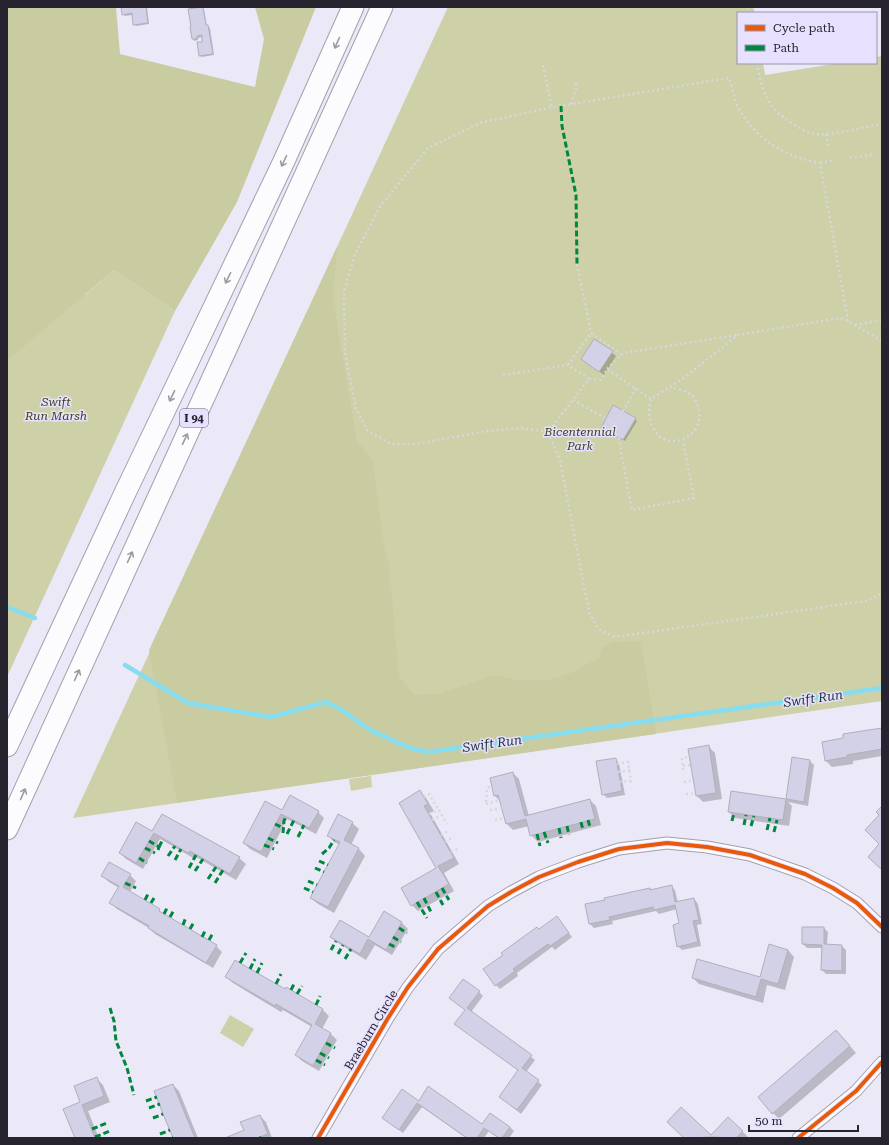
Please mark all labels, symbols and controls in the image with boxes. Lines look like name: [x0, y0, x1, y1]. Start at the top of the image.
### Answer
legend: [737, 12, 877, 64]
text: Cycle path: [773, 21, 835, 35]
one-way arrow: [333, 36, 340, 48]
text: Path: [773, 41, 799, 55]
one-way arrow: [280, 155, 287, 167]
one-way arrow: [224, 272, 231, 284]
one-way arrow: [168, 389, 175, 401]
park label: Swift Run Marsh: [24, 395, 87, 423]
road number: I 94: [180, 409, 208, 427]
park label: Bicentennial Park: [543, 425, 616, 453]
one-way arrow: [181, 433, 189, 445]
one-way arrow: [127, 551, 134, 563]
one-way arrow: [73, 669, 81, 681]
water label: Swift Run: [781, 687, 844, 710]
water label: Swift Run: [460, 732, 523, 755]
one-way arrow: [20, 788, 27, 800]
street label: Braeburn Circle: [342, 987, 401, 1073]
scale bar: [749, 1107, 858, 1133]
text: 50 m: [755, 1114, 782, 1128]

